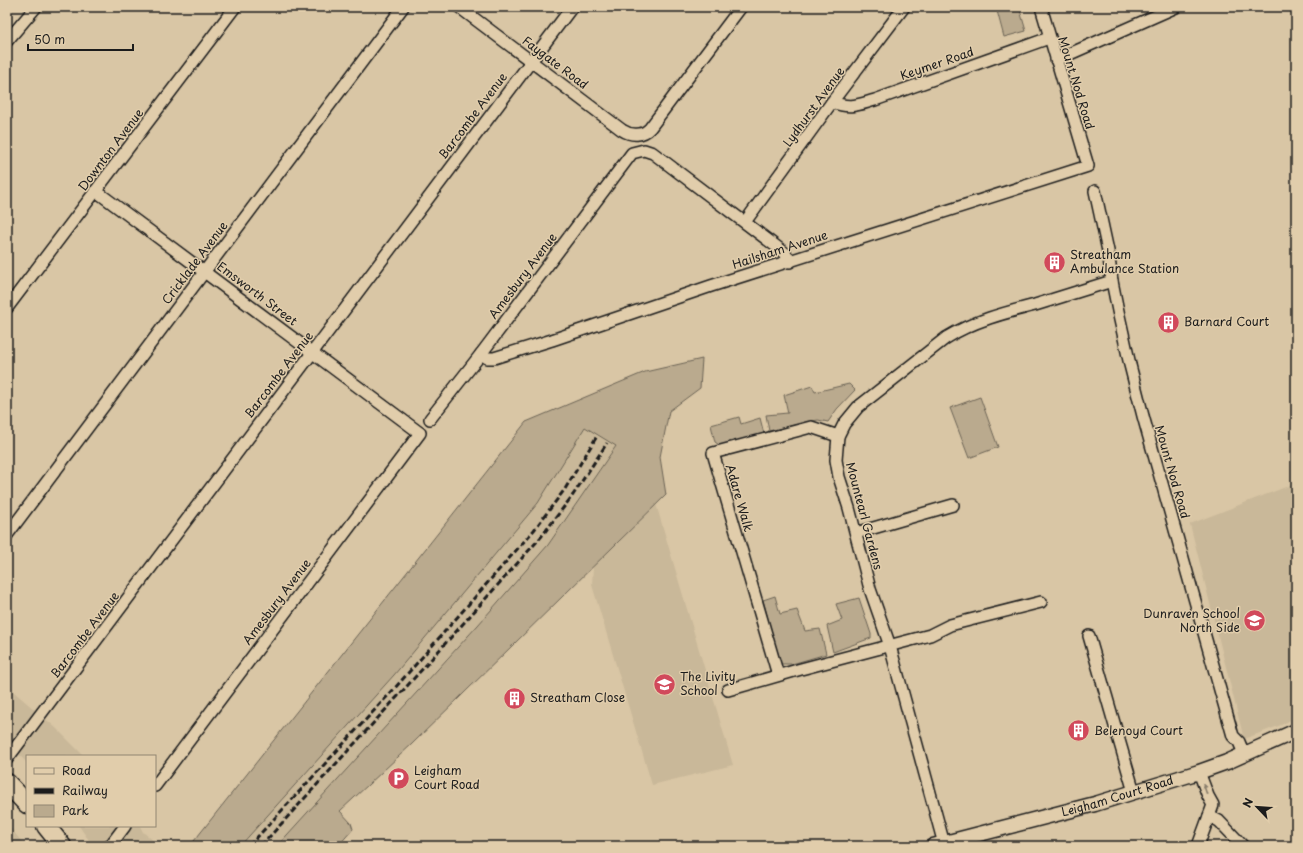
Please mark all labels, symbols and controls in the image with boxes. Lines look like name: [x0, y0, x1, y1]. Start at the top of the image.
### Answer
scale bar: [28, 26, 133, 52]
text: 50 m: [34, 30, 65, 48]
street label: Faygate Road: [519, 31, 592, 93]
street label: Mount Nod Road: [1054, 34, 1100, 131]
street label: Keymer Road: [897, 42, 976, 84]
street label: Lydhurst Avenue: [778, 62, 849, 150]
street label: Barcombe Avenue: [434, 68, 511, 163]
street label: Downton Avenue: [73, 104, 147, 194]
street label: Cricklade Avenue: [157, 217, 232, 308]
street label: Hailsham Avenue: [730, 225, 830, 273]
street label: Amesbury Avenue: [484, 228, 561, 322]
place label: Streatham Ambulance Station: [1070, 245, 1179, 277]
building icon: Streatham Ambulance Station: [1042, 249, 1068, 275]
street label: Emsworth Street: [214, 257, 302, 329]
building icon: Barnard Court: [1155, 309, 1181, 335]
place label: Barnard Court: [1184, 312, 1269, 330]
street label: Barcombe Avenue: [240, 327, 317, 422]
street label: Mount Nod Road: [1151, 423, 1195, 521]
street label: Mountearl Gardens: [842, 460, 888, 572]
street label: Adare Walk: [722, 462, 758, 534]
street label: Amesbury Avenue: [238, 554, 315, 648]
street label: Barcombe Avenue: [46, 587, 123, 682]
place label: Dunraven School North Side: [1143, 604, 1240, 636]
school or university icon: Dunraven School North Side: [1242, 608, 1268, 634]
place label: The Livity School: [680, 667, 736, 699]
school or university icon: The Livity School: [652, 671, 678, 697]
building icon: Streatham Close: [501, 685, 527, 711]
place label: Streatham Close: [530, 688, 625, 706]
building icon: Belenoyd Court: [1066, 718, 1092, 744]
place label: Belenoyd Court: [1094, 721, 1183, 739]
legend: [26, 755, 156, 827]
text: Road: [62, 761, 91, 779]
place label: Leigham Court Road: [414, 761, 480, 793]
parking icon: Leigham Court Road: [386, 765, 412, 791]
street label: Leigham Court Road: [1059, 770, 1175, 820]
text: Railway: [62, 781, 108, 799]
one-way arrow: [1202, 783, 1208, 795]
north arrow: [1237, 787, 1277, 827]
text: N: [1238, 795, 1257, 810]
text: Park: [62, 801, 89, 819]

